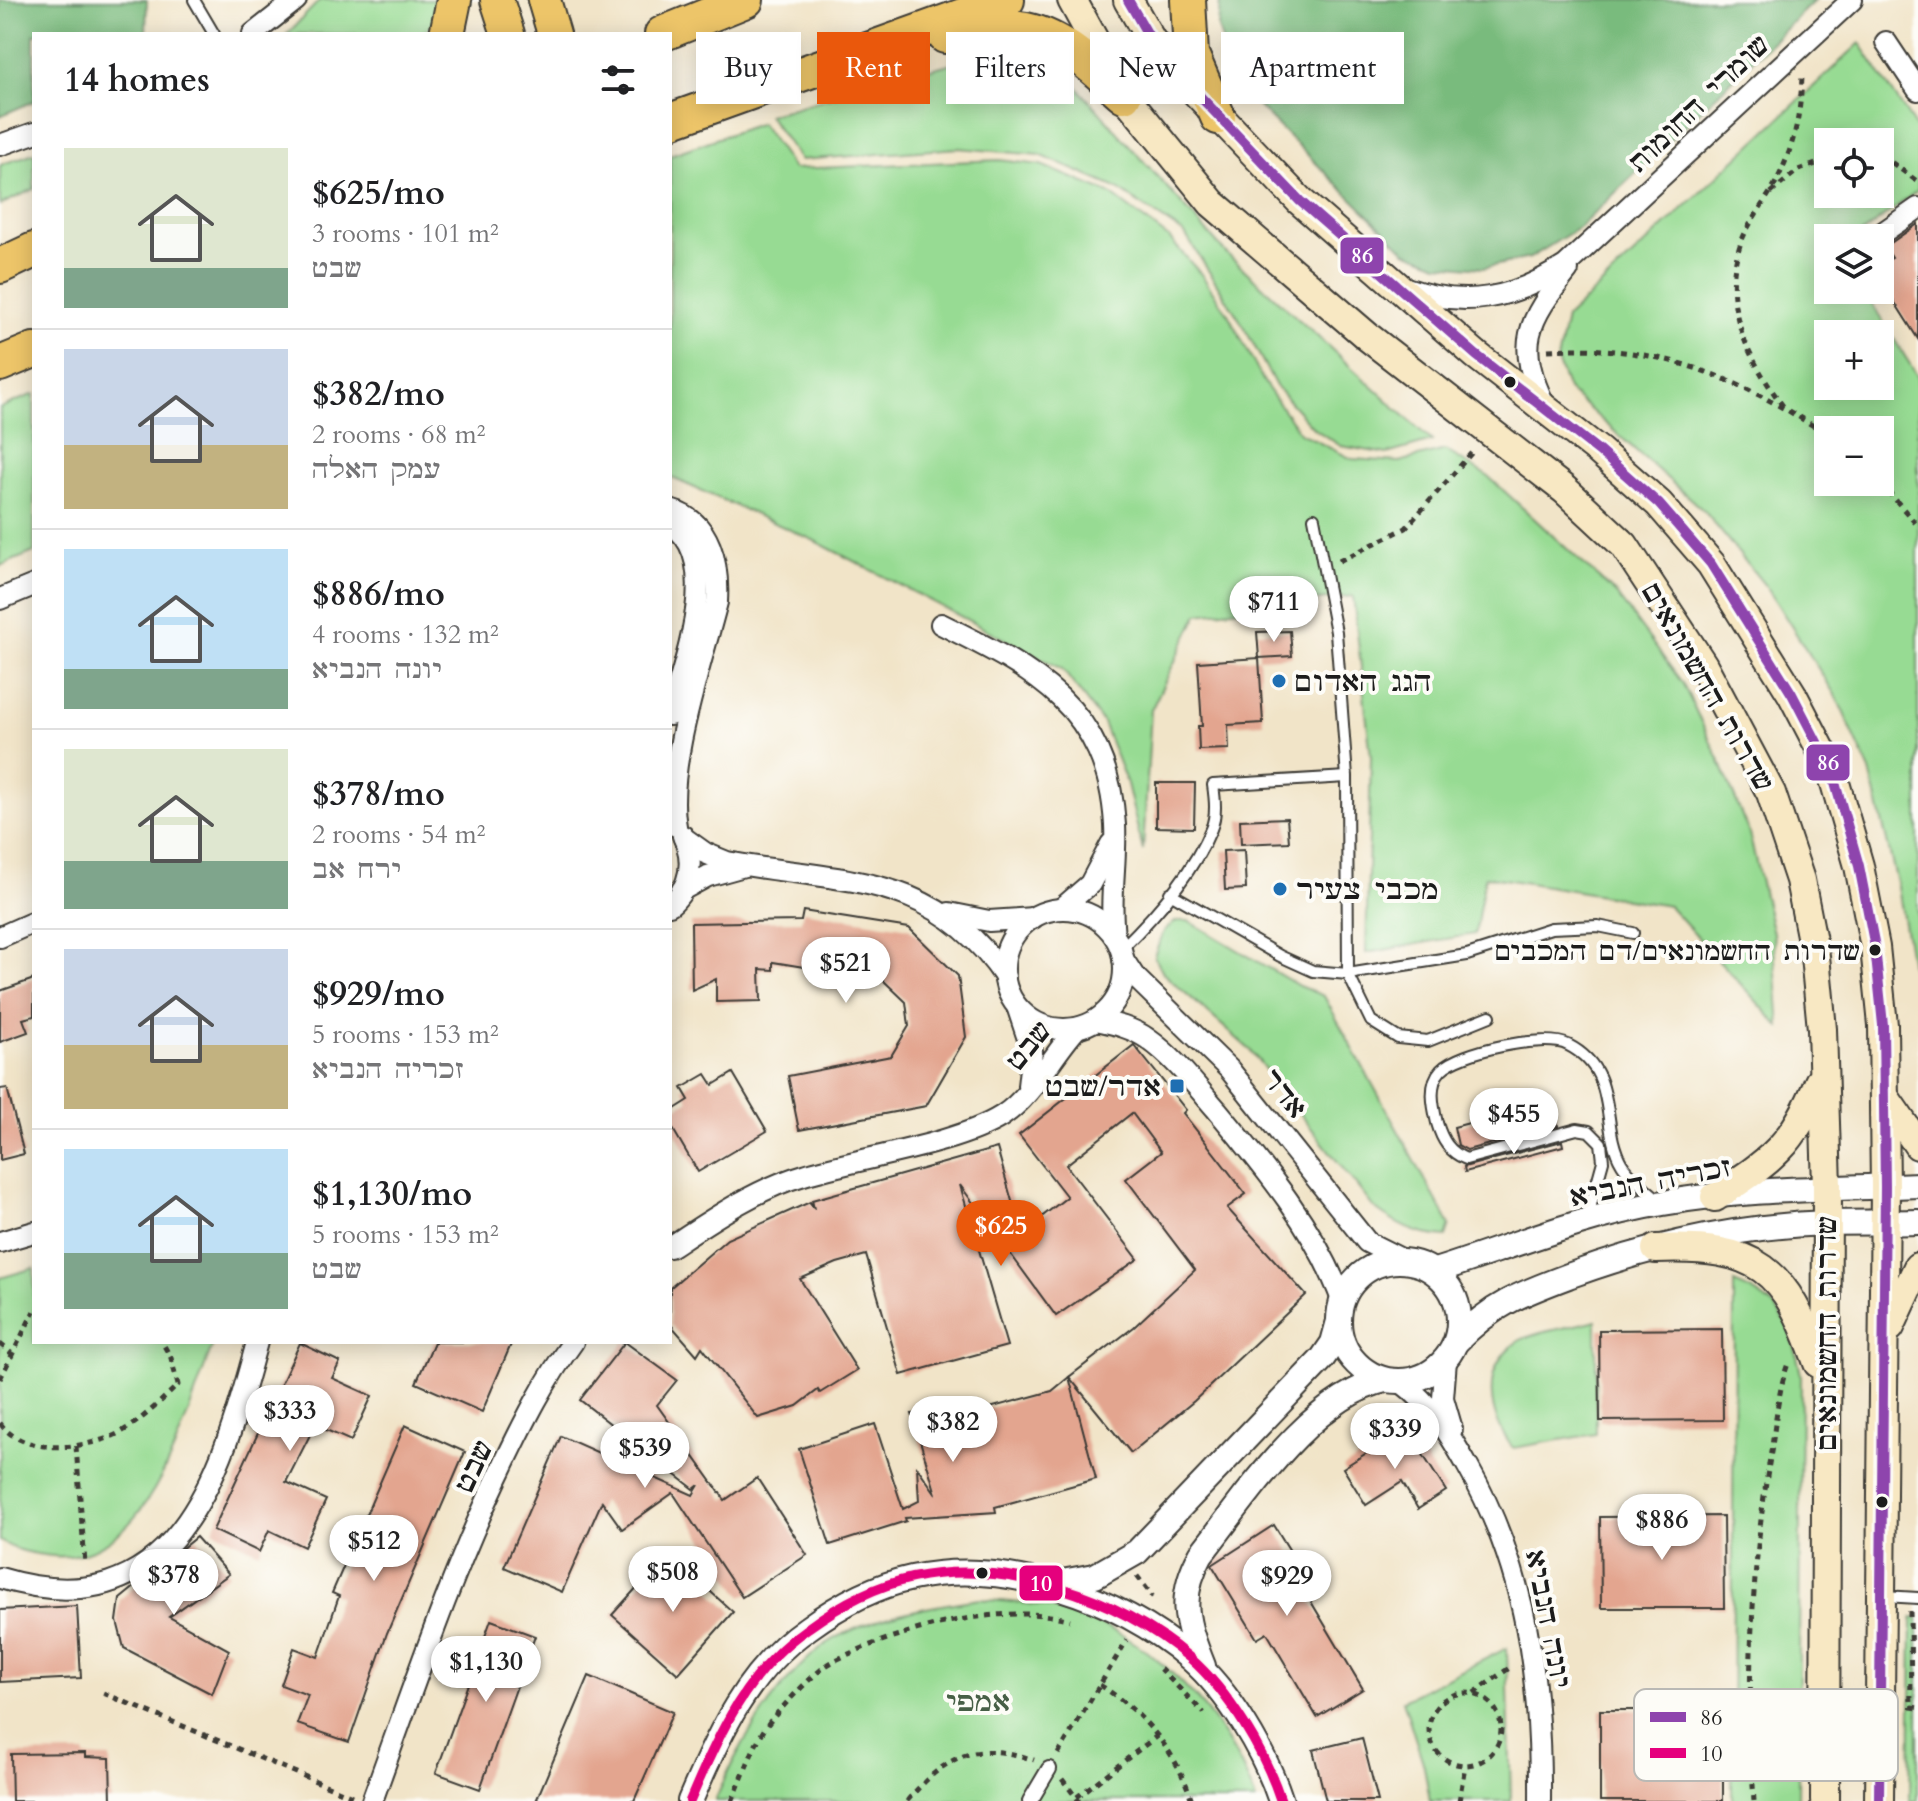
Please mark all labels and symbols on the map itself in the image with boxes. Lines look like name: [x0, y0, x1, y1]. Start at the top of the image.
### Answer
street label: שומרי החומות: [1620, 26, 1778, 181]
line badge: 86: [1339, 236, 1385, 275]
text: 86: [1351, 241, 1373, 271]
unlabelled marker: [1502, 374, 1518, 390]
street label: שדרות החשמונאים: [1632, 575, 1783, 798]
pin: $711: [1227, 576, 1321, 644]
place label: הגג האדום: [1295, 663, 1431, 701]
marker: הגג האדום: [1270, 672, 1288, 690]
line badge: 86: [1805, 743, 1851, 782]
text: 86: [1817, 748, 1839, 778]
place label: מכבי צעיר: [1296, 871, 1439, 909]
marker: מכבי צעיר: [1271, 880, 1289, 898]
place label: שדרות החשמונאים/דם המכבים: [1494, 934, 1860, 969]
pin: $521: [799, 937, 893, 1005]
marker: שדרות החשמונאים/דם המכבים: [1867, 942, 1883, 958]
street label: שבט: [997, 1013, 1060, 1078]
street label: אדר: [1253, 1061, 1316, 1126]
place label: אדר/שבט: [1045, 1068, 1161, 1106]
marker: אדר/שבט: [1168, 1077, 1186, 1095]
pin: $455: [1467, 1088, 1561, 1156]
street label: זכריה הנביא: [1567, 1148, 1736, 1216]
pin: $625: [954, 1200, 1048, 1268]
street label: שדרות החשמונאים: [1808, 1216, 1846, 1452]
pin: $333: [243, 1385, 337, 1453]
pin: $382: [906, 1396, 1000, 1464]
pin: $339: [1348, 1403, 1442, 1471]
pin: $539: [598, 1422, 692, 1490]
street label: שבט: [445, 1434, 502, 1499]
pin: $886: [1615, 1494, 1709, 1562]
unlabelled marker: [1874, 1494, 1890, 1510]
pin: $512: [327, 1515, 421, 1583]
pin: $508: [626, 1546, 720, 1614]
street label: יונה הנביא: [1516, 1547, 1580, 1692]
pin: $378: [127, 1549, 221, 1617]
pin: $929: [1240, 1550, 1334, 1618]
line badge: 10: [1018, 1564, 1064, 1602]
unlabelled marker: [974, 1565, 990, 1581]
text: 10: [1030, 1569, 1052, 1599]
pin: $1,130: [421, 1636, 551, 1704]
park label: אמפי: [946, 1683, 1010, 1721]
legend: [1634, 1689, 1898, 1781]
text: 86: [1700, 1703, 1723, 1733]
text: 10: [1700, 1739, 1723, 1769]

